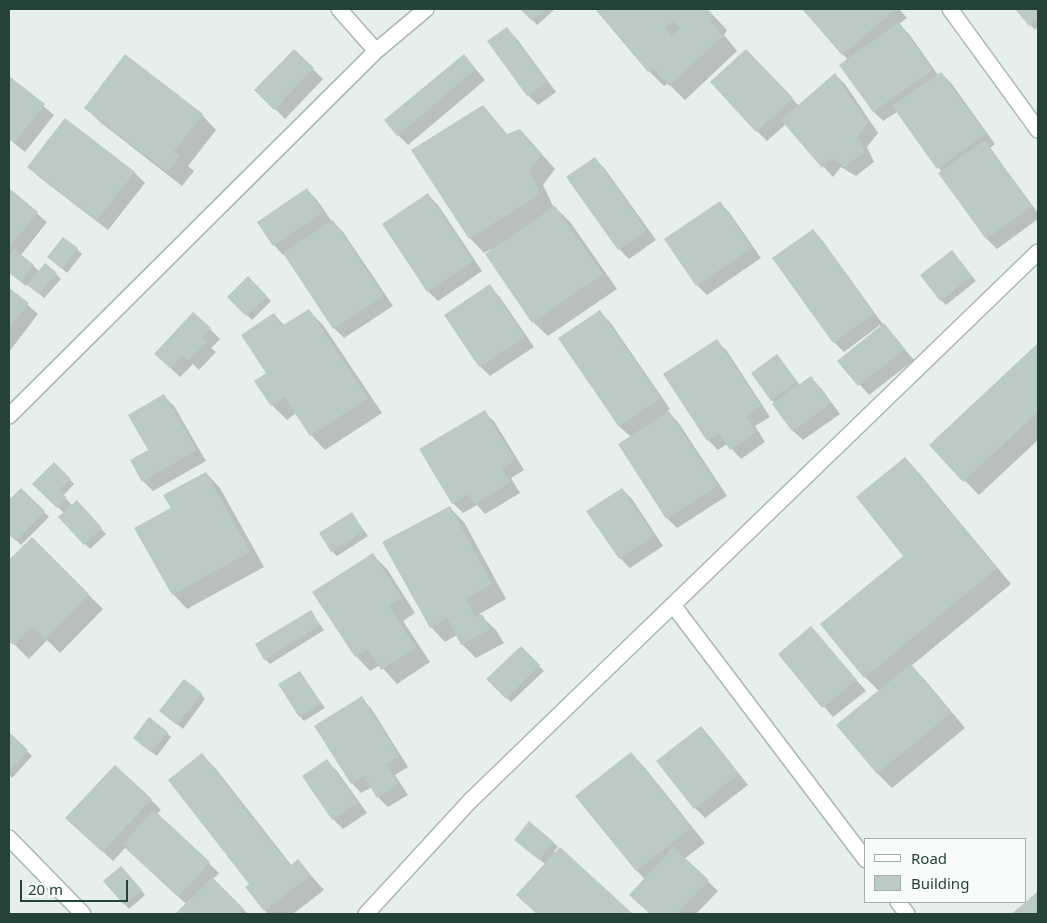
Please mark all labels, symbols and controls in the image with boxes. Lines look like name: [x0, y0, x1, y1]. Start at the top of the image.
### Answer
legend: [864, 838, 1027, 903]
text: Road: [911, 848, 947, 868]
scale bar: [22, 870, 130, 902]
text: Building: [911, 873, 969, 893]
text: 20 m: [28, 879, 63, 899]

